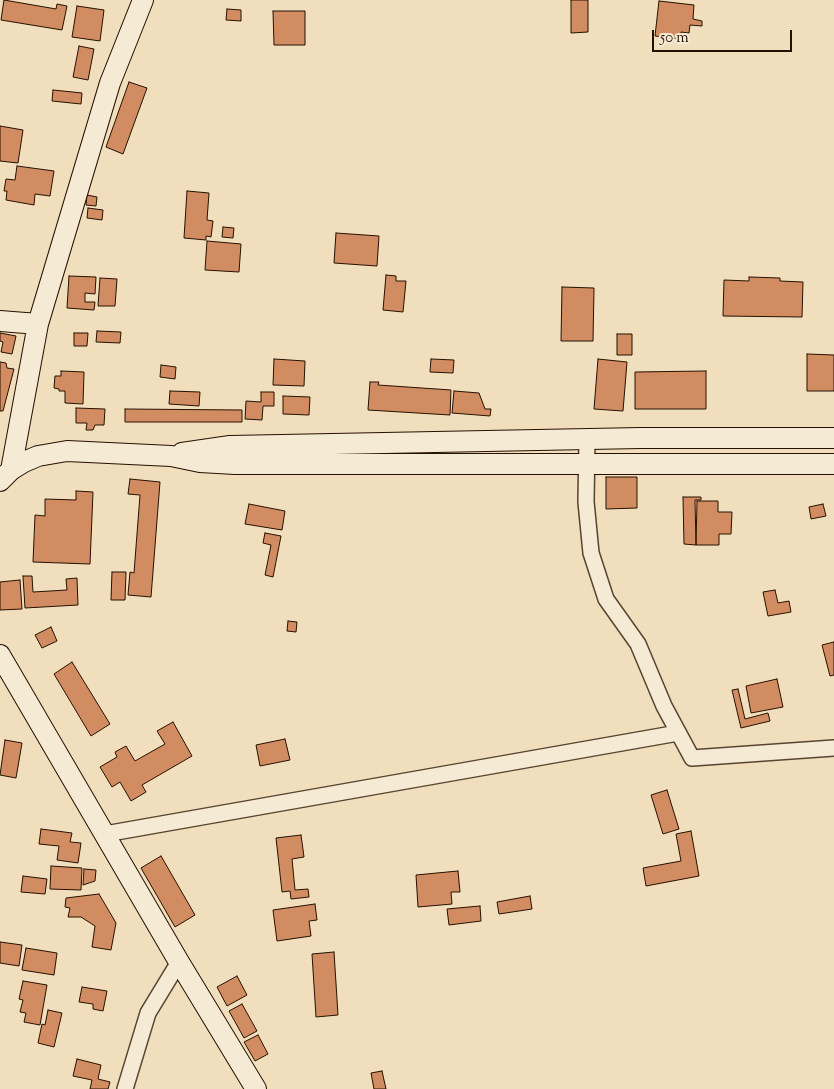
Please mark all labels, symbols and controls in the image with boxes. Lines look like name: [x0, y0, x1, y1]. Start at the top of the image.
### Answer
scale bar: [654, 20, 794, 52]
text: 50 m: [660, 28, 689, 49]

